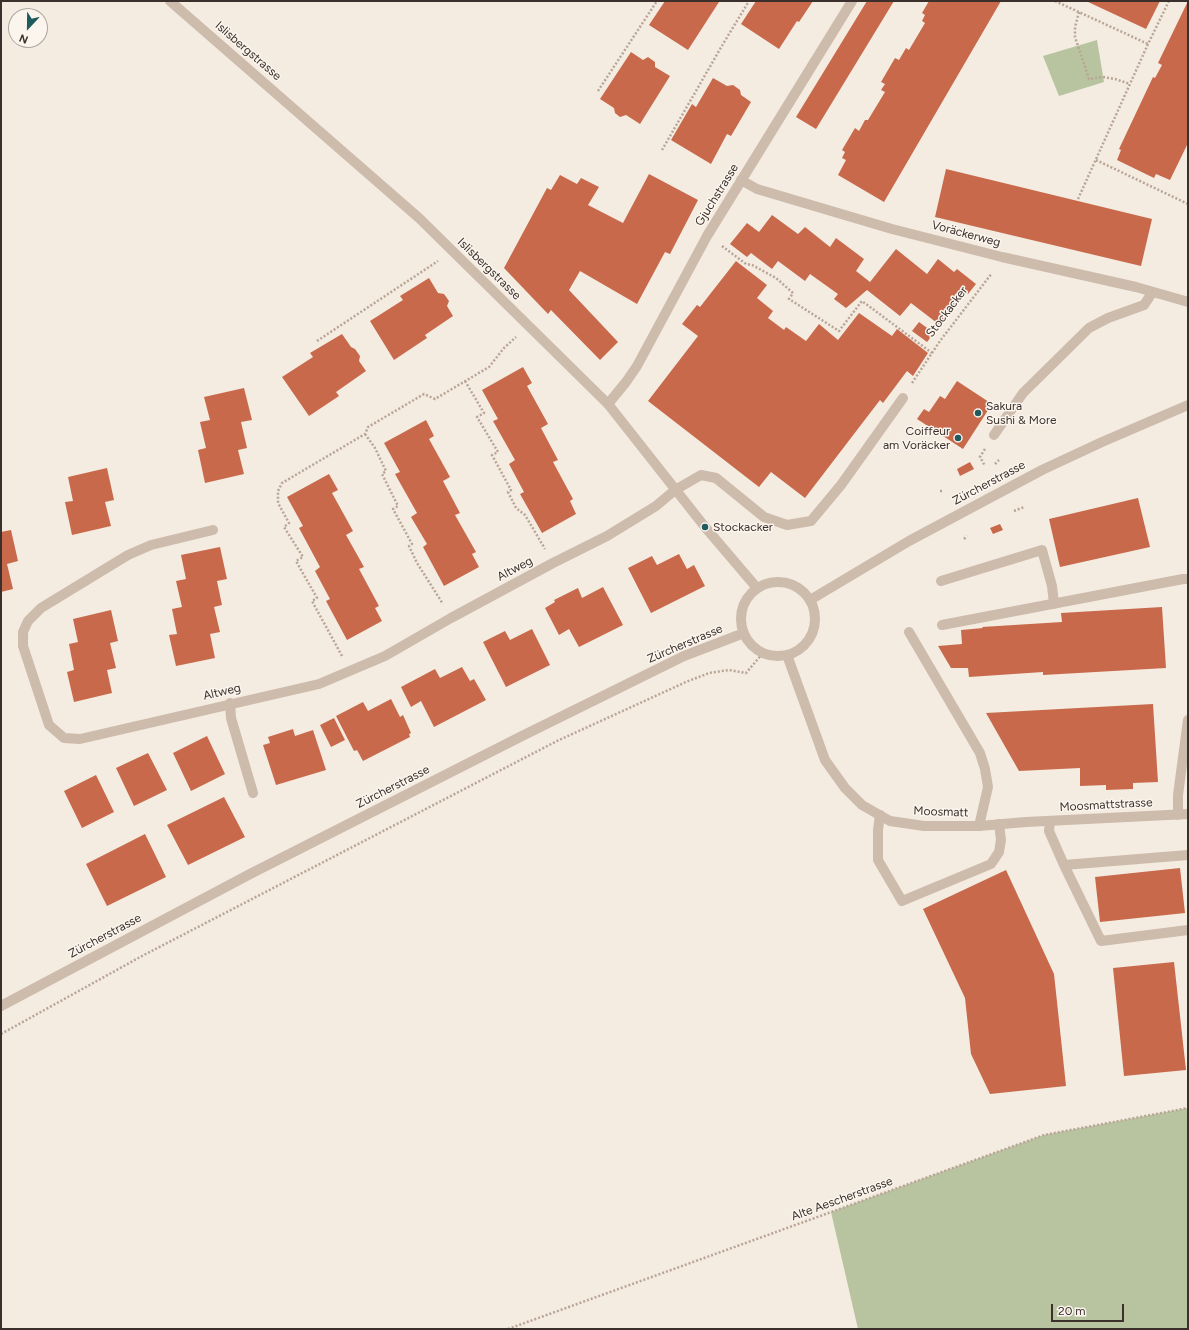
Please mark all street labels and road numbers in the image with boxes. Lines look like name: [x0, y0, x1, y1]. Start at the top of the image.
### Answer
street label: Islisbergstrasse: [212, 18, 284, 84]
street label: Gjuchstrasse: [692, 161, 742, 229]
street label: Voräckerweg: [930, 218, 1002, 250]
street label: Islisbergstrasse: [454, 235, 524, 303]
street label: Stockacker: [923, 284, 971, 340]
street label: Zürcherstrasse: [950, 458, 1028, 508]
street label: Altweg: [495, 554, 535, 584]
street label: Zürcherstrasse: [645, 622, 725, 666]
street label: Altweg: [202, 681, 242, 703]
street label: Zürcherstrasse: [354, 762, 432, 812]
street label: Moosmattstrasse: [1059, 795, 1153, 815]
street label: Moosmatt: [913, 804, 969, 820]
street label: Zürcherstrasse: [66, 911, 144, 961]
street label: Alte Aescherstrasse: [789, 1174, 895, 1224]

